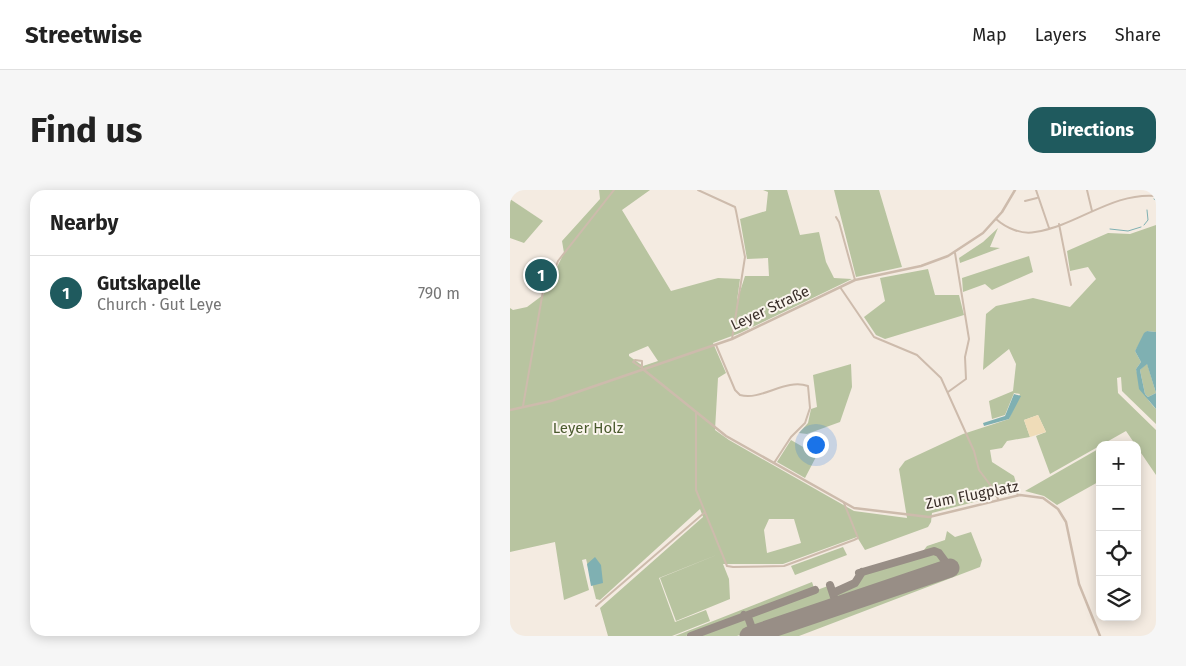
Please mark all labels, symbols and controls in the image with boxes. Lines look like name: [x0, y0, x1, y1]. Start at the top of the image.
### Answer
text: Streetwise: [25, 21, 142, 49]
text: Map: [972, 24, 1007, 46]
text: Layers: [1035, 24, 1087, 46]
text: Share: [1115, 24, 1161, 46]
button: Directions: [1028, 107, 1156, 153]
text: Find us: [30, 109, 142, 151]
text: Nearby: [50, 210, 118, 236]
pin: 1: [525, 256, 557, 294]
text: Gutskapelle: [97, 272, 201, 295]
street label: Leyer Straße: [728, 282, 812, 334]
text: 1: [62, 284, 70, 303]
text: 790 m: [418, 284, 460, 303]
text: Church · Gut Leye: [97, 295, 222, 314]
park label: Leyer Holz: [553, 419, 624, 437]
your location: [803, 432, 829, 458]
map controls: [1096, 441, 1141, 621]
button: +: [1096, 441, 1141, 486]
street label: Zum Flugplatz: [924, 477, 1021, 513]
button: −: [1096, 486, 1141, 531]
button: locate: [1096, 531, 1141, 576]
button: layers: [1096, 576, 1141, 621]

